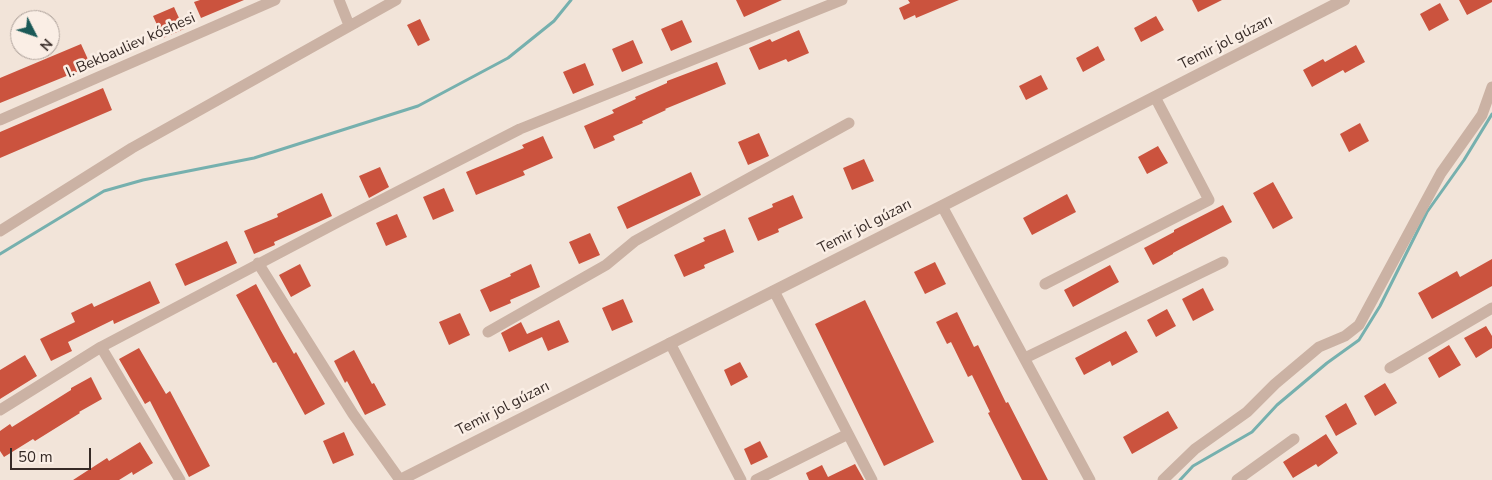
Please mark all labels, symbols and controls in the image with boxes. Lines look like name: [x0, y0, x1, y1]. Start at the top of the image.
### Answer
street label: I. Bekbauliev kóshesi: [64, 9, 198, 83]
north arrow: [10, 10, 60, 60]
street label: Temir jol gúzarı: [1176, 12, 1276, 74]
text: N: [35, 34, 57, 55]
street label: Temir jol gúzarı: [815, 196, 915, 258]
street label: Temir jol gúzarı: [453, 378, 553, 440]
scale bar: [12, 438, 94, 470]
text: 50 m: [18, 447, 53, 467]

